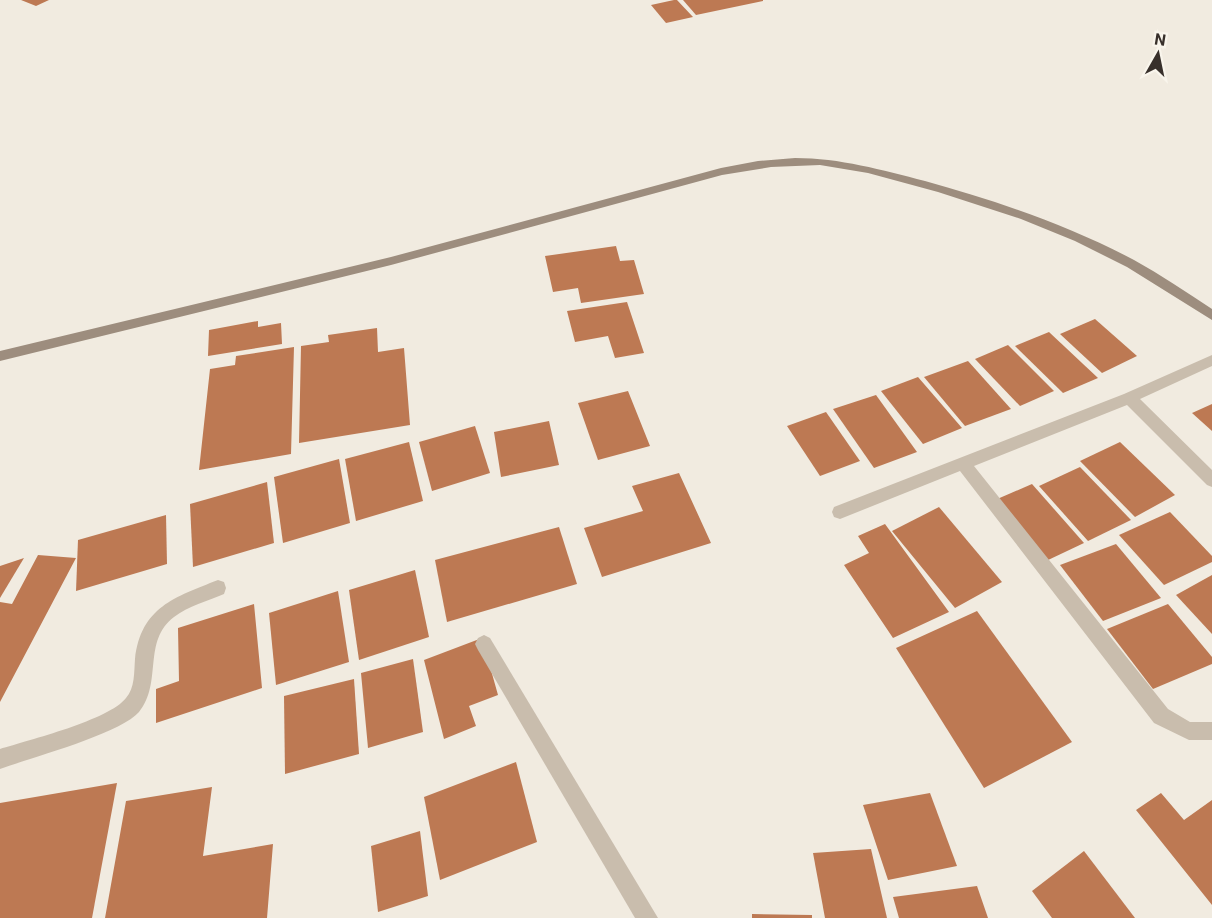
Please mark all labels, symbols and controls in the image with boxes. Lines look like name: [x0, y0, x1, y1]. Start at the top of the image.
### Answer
north arrow: [1128, 24, 1188, 84]
text: N: [1153, 29, 1167, 50]

